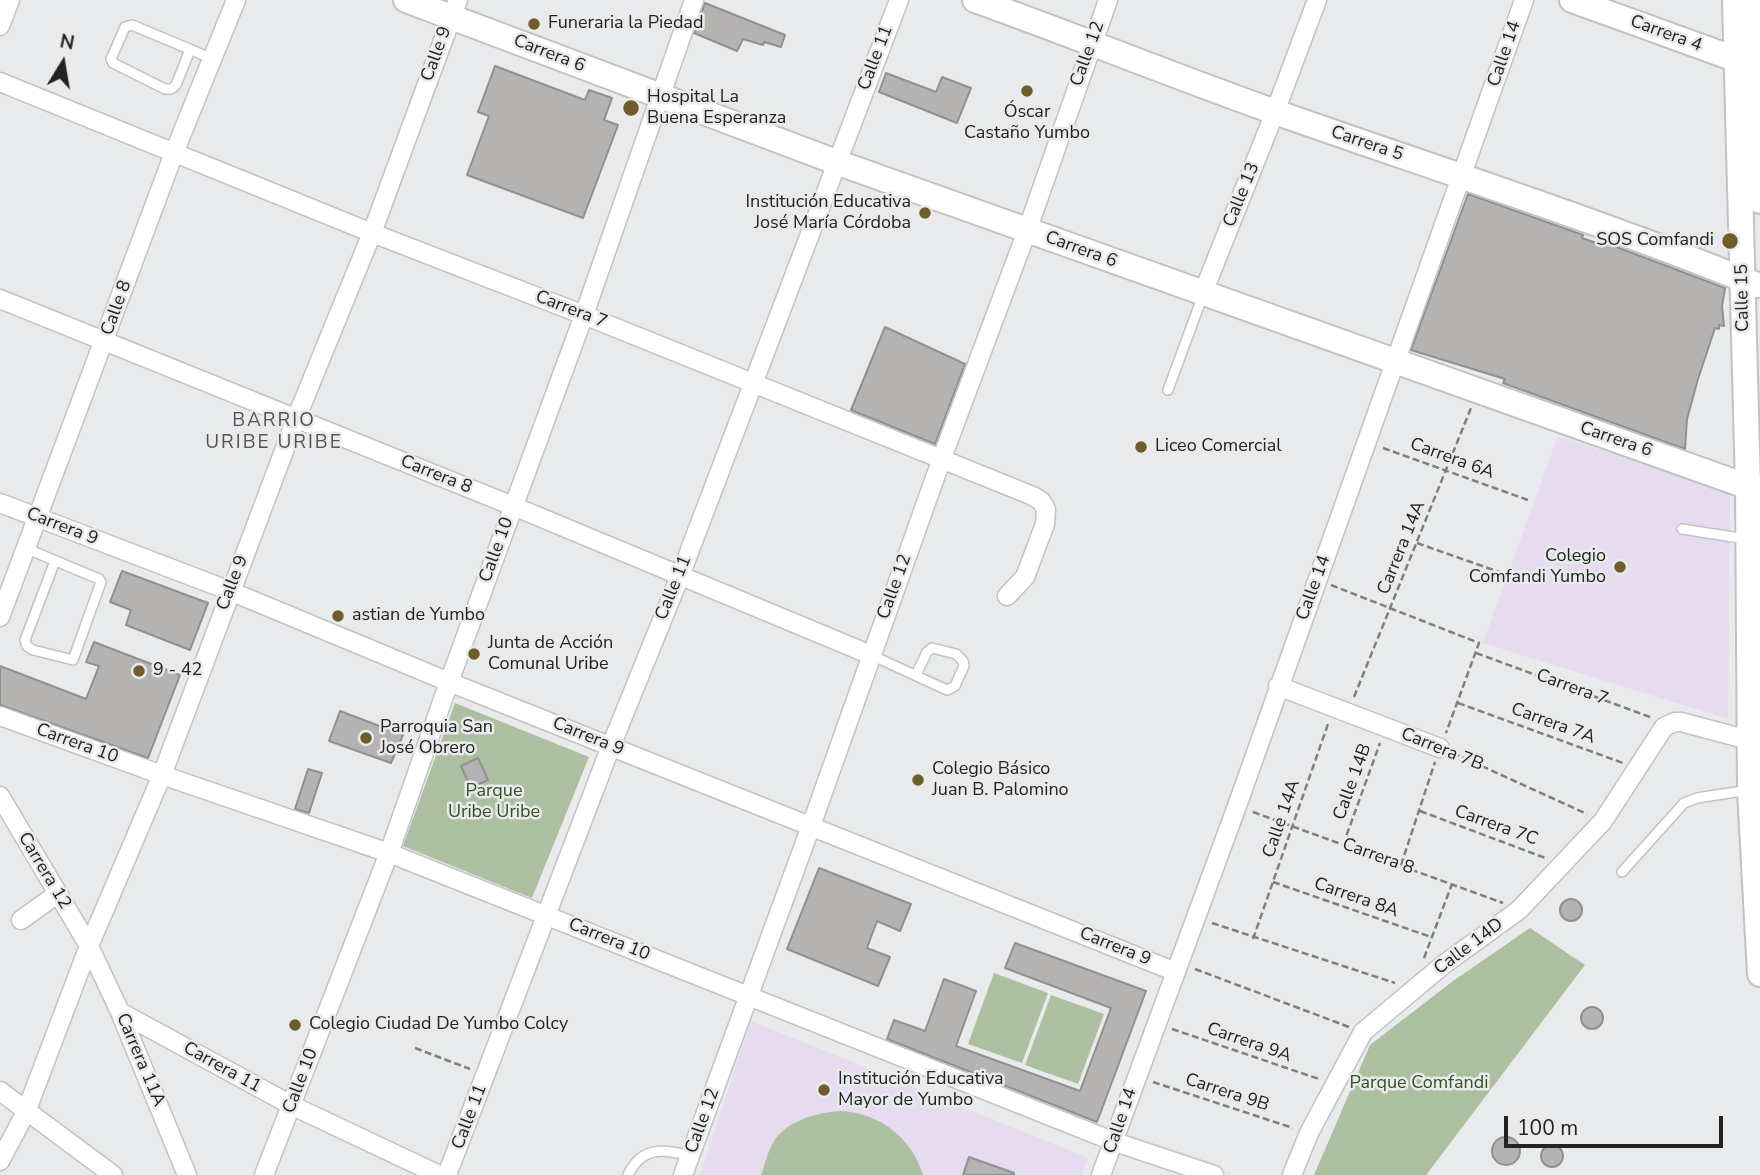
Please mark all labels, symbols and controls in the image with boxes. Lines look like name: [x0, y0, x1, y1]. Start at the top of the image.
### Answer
street label: Carrera 4: [1627, 11, 1705, 57]
place label: Funeraria la Piedad: [548, 13, 703, 35]
marker: Funeraria la Piedad: [526, 16, 542, 32]
street label: Calle 12: [1066, 18, 1110, 90]
street label: Calle 14: [1484, 18, 1526, 90]
street label: Calle 11: [854, 23, 898, 93]
street label: Calle 9: [417, 24, 457, 84]
north arrow: [28, 28, 98, 98]
text: N: [58, 28, 76, 57]
street label: Carrera 6: [510, 30, 588, 78]
marker: Óscar Castaño Yumbo: [1019, 83, 1035, 99]
place label: Hospital La Buena Esperanza: [647, 87, 786, 130]
marker: Hospital La Buena Esperanza: [621, 98, 641, 118]
place label: Óscar Castaño Yumbo: [964, 102, 1090, 144]
street label: Carrera 5: [1328, 122, 1406, 166]
street label: Calle 13: [1219, 160, 1265, 230]
place label: Institución Educativa José María Córdoba: [745, 192, 911, 234]
marker: Institución Educativa José María Córdoba: [917, 205, 933, 221]
street label: Carrera 6: [1042, 227, 1120, 273]
place label: SOS Comfandi: [1596, 230, 1714, 252]
marker: SOS Comfandi: [1720, 231, 1740, 251]
street label: Calle 15: [1732, 264, 1754, 332]
street label: Calle 8: [97, 278, 137, 338]
street label: Carrera 7: [532, 286, 610, 334]
district label: BARRIO URIBE URIBE: [207, 410, 341, 454]
street label: Carrera 6: [1577, 418, 1655, 462]
street label: Carrera 6A: [1407, 434, 1497, 484]
place label: Liceo Comercial: [1155, 436, 1281, 458]
marker: Liceo Comercial: [1133, 439, 1149, 455]
street label: Carrera 8: [397, 451, 475, 499]
street label: Carrera 14A: [1373, 498, 1431, 598]
street label: Carrera 9: [23, 503, 101, 551]
street label: Calle 10: [475, 514, 519, 586]
place label: Colegio Comfandi Yumbo: [1469, 546, 1606, 588]
street label: Calle 12: [873, 551, 917, 623]
street label: Calle 14: [1292, 552, 1336, 624]
street label: Calle 9: [213, 553, 253, 613]
street label: Calle 11: [651, 553, 697, 623]
marker: Colegio Comfandi Yumbo: [1612, 559, 1628, 575]
place label: astian de Yumbo: [352, 605, 485, 627]
marker: astian de Yumbo: [330, 608, 346, 624]
place label: Junta de Acción Comunal Uribe: [488, 633, 613, 676]
marker: Junta de Acción Comunal Uribe: [466, 646, 482, 662]
place label: 9 - 42: [153, 660, 202, 682]
marker: 9 - 42: [131, 663, 147, 679]
street label: Carrera 7: [1533, 665, 1611, 711]
street label: Carrera 7A: [1508, 699, 1598, 749]
street label: Carrera 9: [549, 713, 627, 761]
place label: Parroquia San José Obrero: [380, 717, 493, 760]
street label: Carrera 10: [33, 719, 121, 769]
street label: Carrera 7B: [1398, 724, 1486, 776]
marker: Parroquia San José Obrero: [358, 730, 374, 746]
street label: Calle 14B: [1329, 741, 1377, 823]
place label: Colegio Básico Juan B. Palomino: [932, 759, 1069, 802]
marker: Colegio Básico Juan B. Palomino: [910, 772, 926, 788]
street label: Calle 14A: [1259, 777, 1305, 861]
park label: Parque Uribe Uribe: [448, 781, 540, 824]
street label: Carrera 7C: [1451, 801, 1541, 851]
street label: Carrera 12: [13, 829, 75, 913]
street label: Carrera 8: [1339, 834, 1417, 880]
street label: Carrera 8A: [1311, 873, 1401, 923]
street label: Carrera 10: [565, 914, 653, 966]
street label: Calle 14D: [1430, 914, 1508, 980]
street label: Carrera 9: [1076, 923, 1154, 971]
street label: Carrera 11A: [111, 1010, 169, 1110]
place label: Colegio Ciudad De Yumbo Colcy: [309, 1014, 568, 1036]
marker: Colegio Ciudad De Yumbo Colcy: [287, 1017, 303, 1033]
street label: Carrera 9A: [1204, 1018, 1294, 1068]
street label: Carrera 11: [179, 1038, 265, 1098]
street label: Calle 10: [279, 1046, 323, 1116]
place label: Institución Educativa Mayor de Yumbo: [838, 1069, 1004, 1112]
street label: Carrera 9B: [1182, 1069, 1272, 1117]
park label: Parque Comfandi: [1350, 1073, 1488, 1095]
street label: Calle 11: [448, 1082, 492, 1152]
marker: Institución Educativa Mayor de Yumbo: [816, 1082, 832, 1098]
street label: Calle 12: [681, 1085, 725, 1157]
street label: Calle 14: [1100, 1085, 1142, 1157]
scale bar: [1508, 1102, 1727, 1146]
text: 100 m: [1517, 1114, 1578, 1142]

